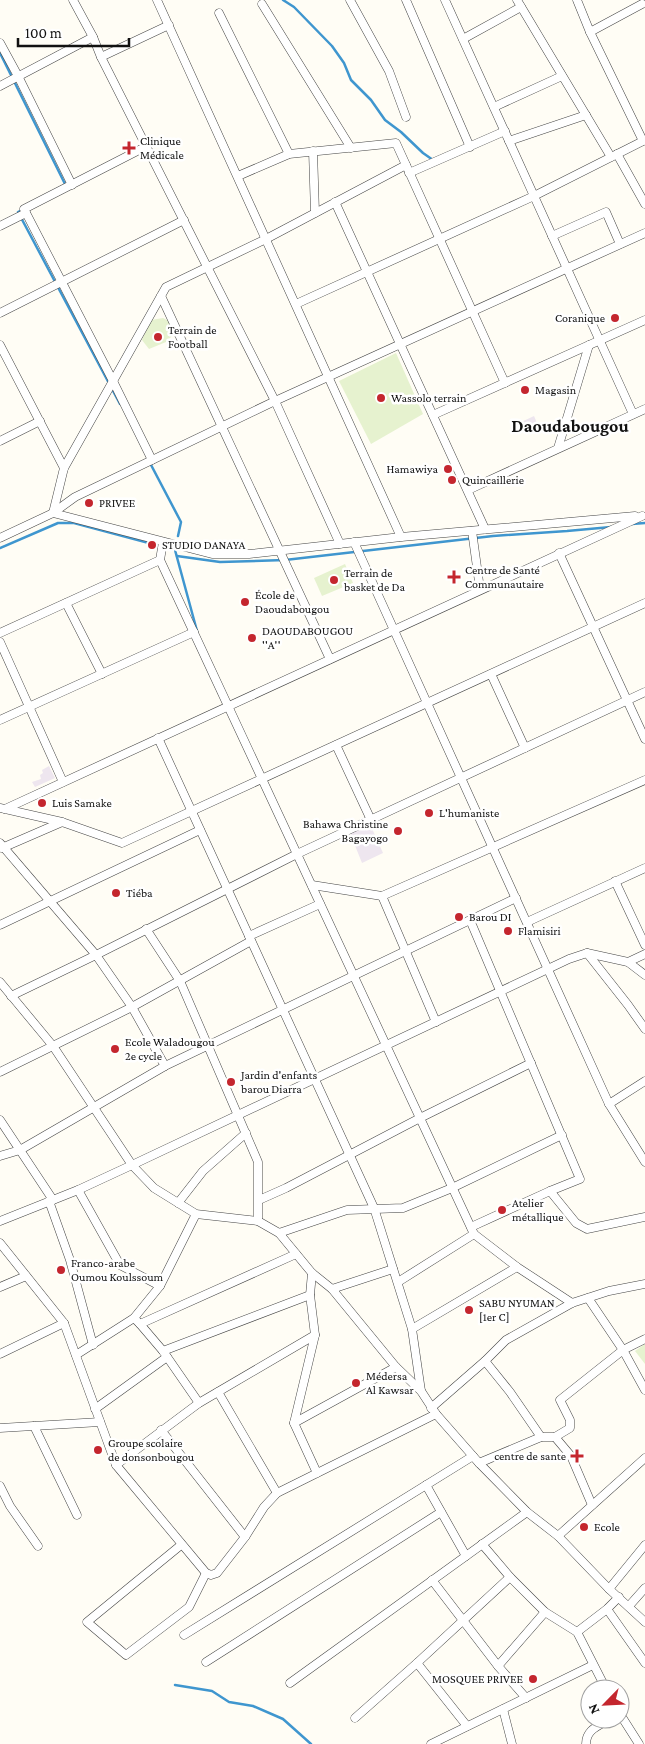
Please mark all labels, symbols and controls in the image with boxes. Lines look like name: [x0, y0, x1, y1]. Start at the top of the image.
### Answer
scale bar: [18, 15, 129, 47]
text: 100 m: [25, 25, 62, 41]
place label: Clinique Médicale: [140, 134, 184, 162]
marker: Clinique Médicale: [122, 141, 136, 155]
place label: Coranique: [555, 311, 605, 325]
marker: Coranique: [609, 312, 621, 324]
place label: Terrain de Football: [168, 323, 217, 351]
marker: Terrain de Football: [152, 331, 164, 343]
place label: Magasin: [535, 383, 577, 397]
marker: Magasin: [519, 384, 531, 396]
place label: Wassolo terrain: [391, 391, 467, 405]
marker: Wassolo terrain: [375, 392, 387, 404]
district label: Daoudabougou: [511, 416, 629, 436]
place label: Hamawiya: [386, 462, 438, 476]
marker: Hamawiya: [442, 463, 454, 475]
place label: Quincaillerie: [462, 473, 524, 487]
marker: Quincaillerie: [446, 474, 458, 486]
place label: PRIVEE: [99, 496, 136, 510]
marker: PRIVEE: [83, 497, 95, 509]
place label: STUDIO DANAYA: [162, 538, 246, 552]
marker: STUDIO DANAYA: [146, 539, 158, 551]
place label: Centre de Santé Communautaire: [465, 563, 544, 591]
place label: Terrain de basket de Da: [344, 566, 405, 594]
marker: Centre de Santé Communautaire: [447, 570, 461, 584]
marker: Terrain de basket de Da: [328, 574, 340, 586]
place label: École de Daoudabougou: [255, 588, 330, 616]
marker: École de Daoudabougou: [239, 596, 251, 608]
place label: DAOUDABOUGOU ''A'': [262, 624, 353, 652]
marker: DAOUDABOUGOU ''A'': [246, 632, 258, 644]
place label: Luis Samake: [52, 796, 112, 810]
marker: Luis Samake: [36, 797, 48, 809]
place label: L'humaniste: [439, 806, 499, 820]
marker: L'humaniste: [423, 807, 435, 819]
place label: Bahawa Christine Bagayogo: [303, 817, 388, 845]
marker: Bahawa Christine Bagayogo: [392, 825, 404, 837]
place label: Tiéba: [126, 886, 153, 900]
marker: Tiéba: [110, 887, 122, 899]
place label: Barou DI: [469, 910, 512, 924]
marker: Barou DI: [453, 911, 465, 923]
place label: Flamisiri: [518, 924, 561, 938]
marker: Flamisiri: [502, 925, 514, 937]
place label: Ecole Waladougou 2e cycle: [125, 1035, 215, 1063]
marker: Ecole Waladougou 2e cycle: [109, 1043, 121, 1055]
place label: Jardin d'enfants barou Diarra: [240, 1068, 317, 1096]
marker: Jardin d'enfants barou Diarra: [225, 1076, 237, 1088]
place label: Atelier métallique: [512, 1196, 564, 1224]
marker: Atelier métallique: [496, 1204, 508, 1216]
place label: Franco-arabe Oumou Koulssoum: [71, 1256, 164, 1284]
marker: Franco-arabe Oumou Koulssoum: [55, 1264, 67, 1276]
place label: SABU NYUMAN [1er C]: [479, 1296, 555, 1324]
marker: SABU NYUMAN [1er C]: [463, 1304, 475, 1316]
place label: Médersa Al Kawsar: [366, 1369, 415, 1397]
marker: Médersa Al Kawsar: [350, 1377, 362, 1389]
place label: Groupe scolaire de donsonbougou: [108, 1436, 195, 1464]
marker: Groupe scolaire de donsonbougou: [92, 1444, 104, 1456]
place label: centre de sante: [494, 1449, 566, 1463]
marker: centre de sante: [570, 1449, 584, 1463]
place label: Ecole: [594, 1520, 620, 1534]
marker: Ecole: [578, 1521, 590, 1533]
place label: MOSQUEE PRIVEE: [432, 1672, 523, 1686]
marker: MOSQUEE PRIVEE: [527, 1673, 539, 1685]
north arrow: [580, 1679, 630, 1729]
text: N: [584, 1701, 602, 1717]

